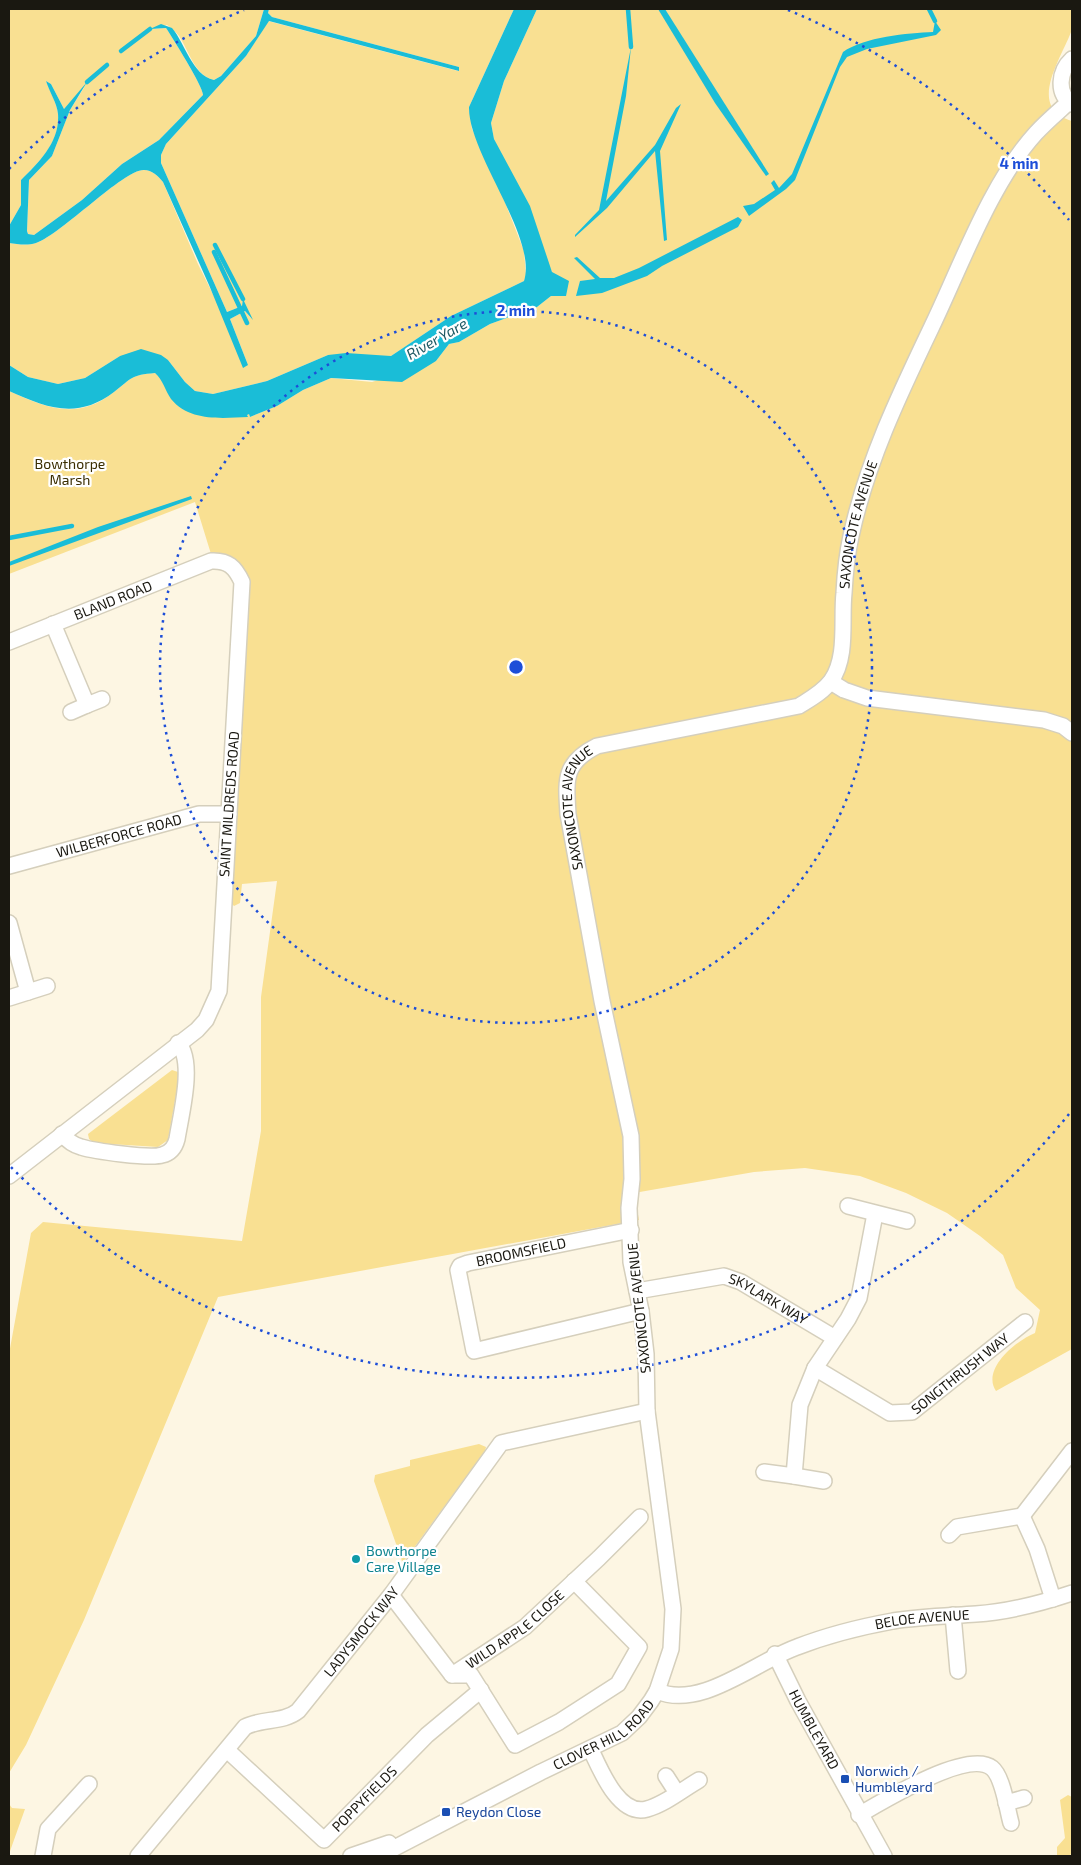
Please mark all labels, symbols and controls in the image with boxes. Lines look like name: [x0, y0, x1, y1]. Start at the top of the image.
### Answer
text: 4 min: [999, 154, 1039, 172]
text: 2 min: [497, 301, 535, 319]
water label: River Yare: [403, 313, 470, 363]
park label: Bowthorpe Marsh: [35, 455, 105, 488]
street label: SAXONCOTE AVENUE: [835, 458, 880, 589]
street label: BLAND ROAD: [71, 577, 154, 623]
centre of rings: [507, 658, 525, 676]
street label: SAINT MILDREDS ROAD: [215, 730, 242, 877]
street label: SAXONCOTE AVENUE: [558, 741, 596, 872]
street label: WILBERFORCE ROAD: [54, 810, 184, 861]
street label: BROOMSFIELD: [474, 1234, 568, 1269]
street label: SAXONCOTE AVENUE: [623, 1242, 654, 1374]
street label: SKYLARK WAY: [726, 1269, 811, 1328]
street label: SONGTHRUSH WAY: [907, 1329, 1012, 1417]
place label: Bowthorpe Care Village: [366, 1542, 441, 1575]
marker: Bowthorpe Care Village: [350, 1553, 362, 1565]
street label: LADYSMOCK WAY: [320, 1583, 402, 1680]
street label: WILD APPLE CLOSE: [462, 1586, 567, 1672]
street label: BELOE AVENUE: [873, 1605, 970, 1632]
street label: HUMBLEYARD: [786, 1687, 843, 1772]
street label: CLOVER HILL ROAD: [550, 1696, 657, 1773]
street label: POPPYFIELDS: [328, 1762, 400, 1835]
place label: Norwich / Humbleyard: [855, 1762, 933, 1795]
marker: Norwich / Humbleyard: [839, 1773, 851, 1785]
place label: Reydon Close: [456, 1803, 541, 1820]
marker: Reydon Close: [440, 1806, 452, 1818]

